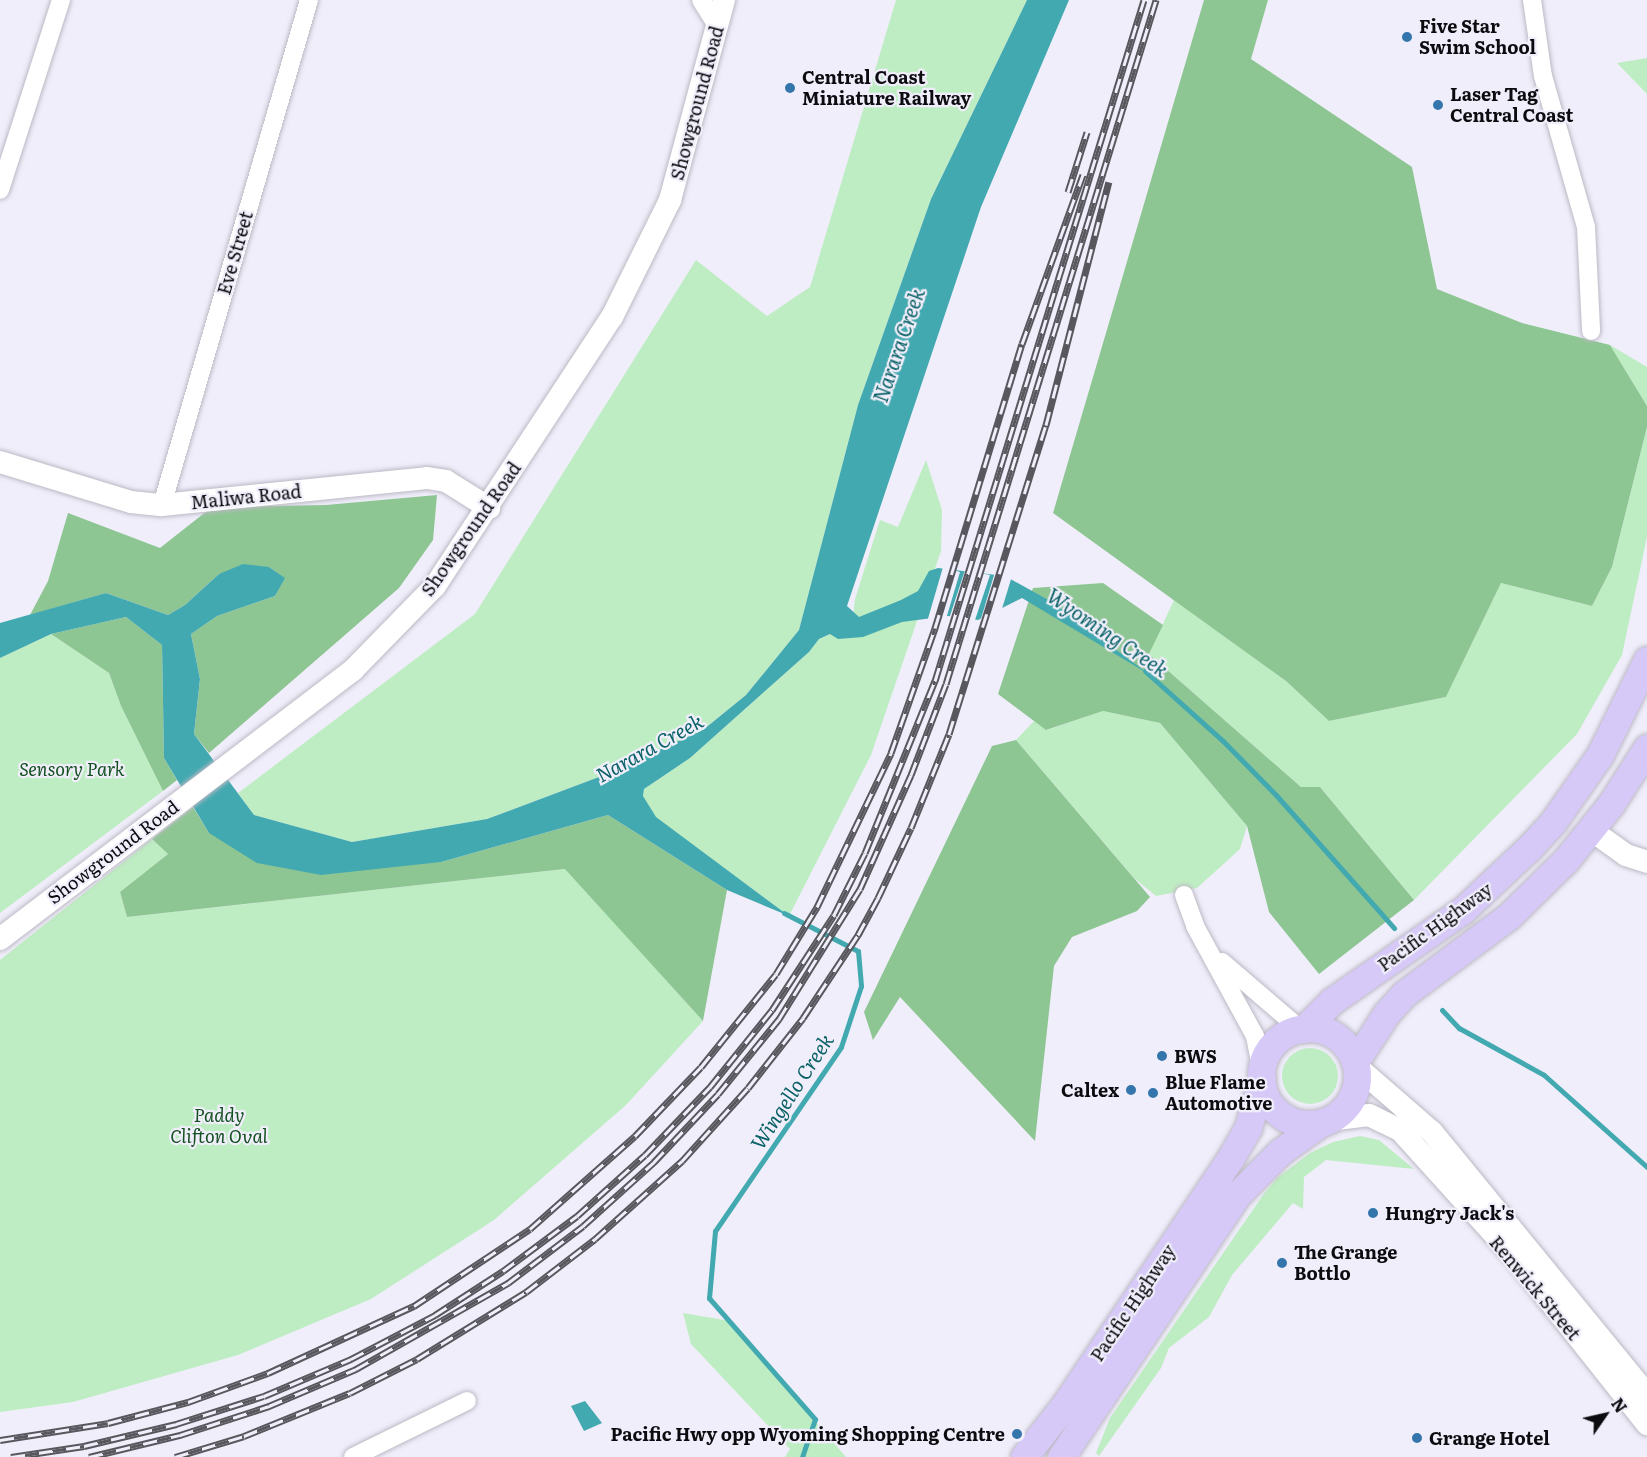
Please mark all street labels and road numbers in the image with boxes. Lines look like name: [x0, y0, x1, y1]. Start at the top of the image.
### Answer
street label: Showground Road: [666, 24, 728, 182]
street label: Eve Street: [213, 209, 257, 297]
street label: Showground Road: [417, 458, 525, 600]
street label: Maliwa Road: [190, 480, 302, 514]
street label: Showground Road: [43, 796, 183, 908]
street label: Pacific Highway: [1374, 878, 1496, 976]
street label: Renwick Street: [1485, 1232, 1585, 1344]
street label: Pacific Highway: [1086, 1241, 1180, 1365]

